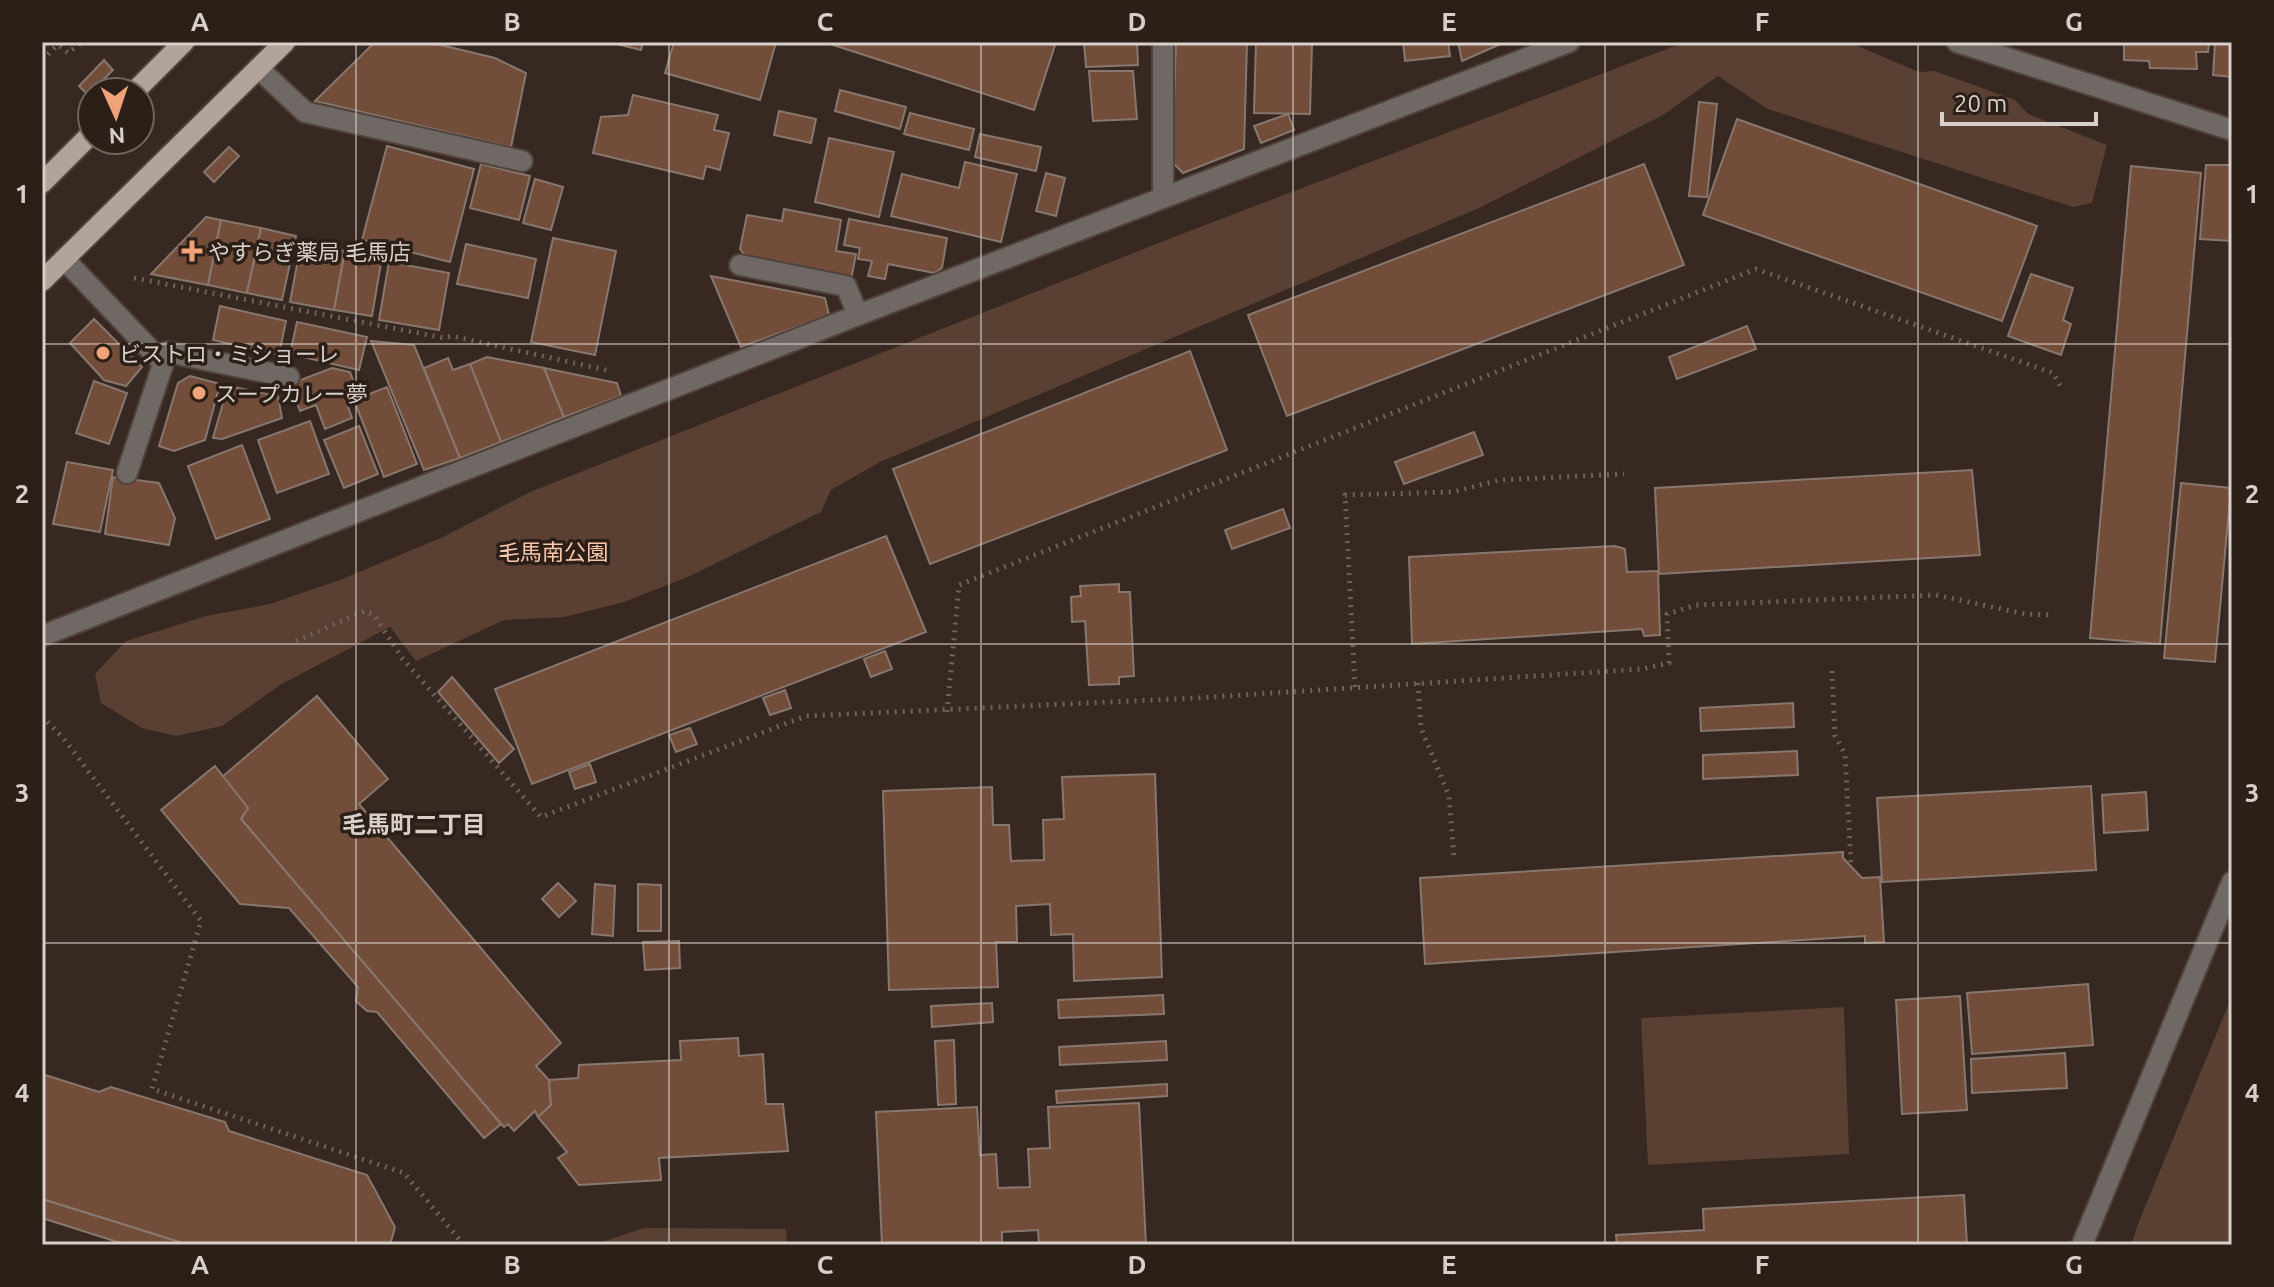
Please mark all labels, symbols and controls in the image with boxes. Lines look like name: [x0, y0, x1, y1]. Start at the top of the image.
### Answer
text: A: [191, 7, 210, 36]
text: B: [503, 7, 521, 36]
text: C: [817, 7, 834, 36]
text: D: [1128, 7, 1146, 36]
text: E: [1441, 7, 1457, 36]
text: F: [1755, 7, 1769, 36]
text: G: [2065, 7, 2083, 36]
north arrow: [76, 76, 156, 156]
scale bar: [1942, 76, 2096, 126]
text: 20 m: [1954, 90, 2007, 117]
text: N: [108, 124, 126, 149]
text: 1: [15, 179, 29, 208]
text: 1: [2245, 179, 2259, 208]
place label: やすらぎ薬局 毛馬店: [208, 239, 411, 264]
marker: やすらぎ薬局 毛馬店: [183, 242, 201, 260]
place label: ビストロ・ミショーレ: [119, 341, 339, 366]
marker: ビストロ・ミショーレ: [94, 344, 112, 362]
place label: スープカレー夢: [215, 381, 368, 406]
marker: スープカレー夢: [190, 384, 208, 402]
text: 2: [15, 479, 29, 508]
text: 2: [2245, 479, 2259, 508]
park label: 毛馬南公園: [498, 539, 608, 564]
text: 3: [15, 778, 29, 807]
text: 3: [2245, 778, 2259, 807]
district label: 毛馬町二丁目: [342, 811, 486, 838]
text: 4: [15, 1078, 29, 1107]
text: 4: [2245, 1078, 2259, 1107]
text: A: [191, 1250, 210, 1279]
text: B: [503, 1250, 521, 1279]
text: C: [817, 1250, 834, 1279]
text: D: [1128, 1250, 1146, 1279]
text: E: [1441, 1250, 1457, 1279]
text: F: [1755, 1250, 1769, 1279]
text: G: [2065, 1250, 2083, 1279]

